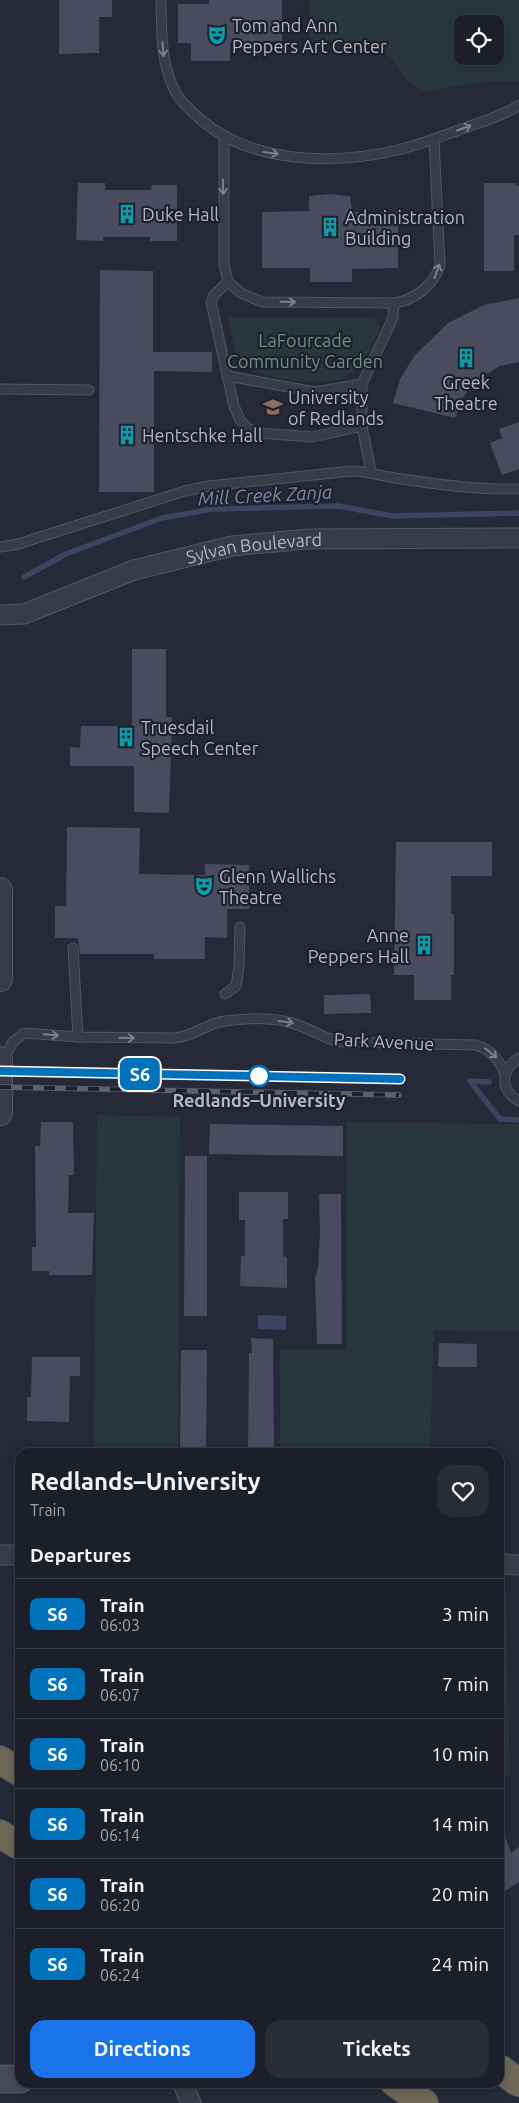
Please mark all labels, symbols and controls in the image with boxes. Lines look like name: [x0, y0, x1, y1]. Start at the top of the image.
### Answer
place label: Tom and Ann Peppers Art Center: [232, 15, 387, 56]
map controls: [454, 15, 504, 65]
button: locate: [454, 15, 504, 65]
theatre icon: Tom and Ann Peppers Art Center: [206, 24, 228, 46]
one-way arrow: [158, 40, 167, 56]
one-way arrow: [456, 123, 471, 132]
one-way arrow: [263, 148, 279, 158]
one-way arrow: [218, 178, 228, 194]
building icon: Duke Hall: [116, 203, 138, 225]
place label: Duke Hall: [142, 204, 219, 224]
place label: Administration Building: [345, 207, 465, 248]
building icon: Administration Building: [319, 216, 341, 238]
one-way arrow: [433, 264, 442, 279]
one-way arrow: [280, 297, 296, 307]
park label: LaFourcade Community Garden: [227, 330, 383, 371]
building icon: Greek Theatre: [455, 347, 477, 369]
place label: Greek Theatre: [434, 372, 498, 413]
place label: University of Redlands: [288, 387, 384, 428]
school or university icon: University of Redlands: [262, 396, 284, 418]
building icon: Hentschke Hall: [116, 424, 138, 446]
place label: Hentschke Hall: [142, 425, 263, 445]
water label: Mill Creek Zanja: [197, 481, 333, 509]
street label: Sylvan Boulevard: [184, 529, 322, 567]
place label: Truesdail Speech Center: [141, 717, 259, 758]
building icon: Truesdail Speech Center: [115, 726, 137, 748]
place label: Glenn Wallichs Theatre: [219, 866, 336, 907]
theatre icon: Glenn Wallichs Theatre: [193, 875, 215, 897]
place label: Anne Peppers Hall: [308, 925, 409, 966]
building icon: Anne Peppers Hall: [413, 934, 435, 956]
one-way arrow: [277, 1017, 293, 1027]
street label: Park Avenue: [333, 1028, 435, 1054]
one-way arrow: [43, 1030, 59, 1039]
one-way arrow: [118, 1033, 134, 1042]
one-way arrow: [484, 1048, 497, 1059]
line badge: S6: [118, 1058, 162, 1090]
text: S6: [130, 1064, 150, 1084]
marker: Redlands–University: [248, 1065, 270, 1087]
place label: Redlands–University: [173, 1090, 346, 1110]
button: heart: [437, 1465, 489, 1517]
text: Redlands–University: [30, 1468, 261, 1495]
text: Train: [30, 1501, 66, 1519]
text: Departures: [30, 1544, 131, 1566]
text: Train: [100, 1594, 145, 1616]
text: 3 min: [442, 1603, 489, 1625]
text: S6: [47, 1604, 68, 1624]
text: 06:03: [100, 1616, 140, 1634]
text: Train: [100, 1664, 145, 1686]
text: 7 min: [442, 1673, 489, 1695]
text: S6: [47, 1674, 68, 1694]
text: 06:07: [100, 1686, 140, 1704]
text: Train: [100, 1734, 145, 1756]
text: 10 min: [431, 1743, 489, 1765]
text: S6: [47, 1744, 68, 1764]
text: 06:10: [100, 1756, 140, 1774]
text: Train: [100, 1804, 145, 1826]
text: 14 min: [431, 1813, 489, 1835]
text: S6: [47, 1814, 68, 1834]
text: 06:14: [100, 1826, 140, 1844]
text: Train: [100, 1874, 145, 1896]
text: 20 min: [431, 1883, 489, 1905]
text: S6: [47, 1884, 68, 1904]
text: 06:20: [100, 1896, 140, 1914]
text: Train: [100, 1944, 145, 1966]
text: 24 min: [431, 1953, 489, 1975]
text: S6: [47, 1954, 68, 1974]
text: 06:24: [100, 1966, 140, 1984]
button: Directions: [30, 2020, 255, 2078]
button: Tickets: [265, 2020, 489, 2078]

